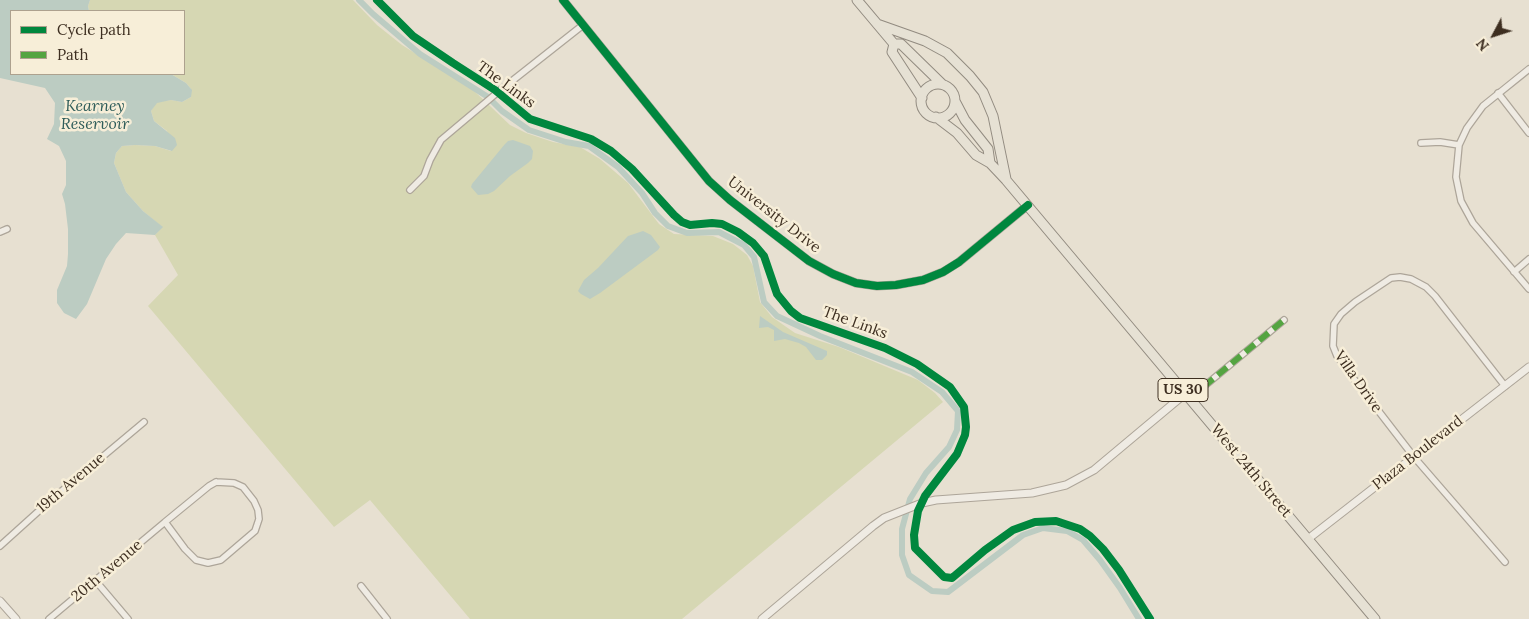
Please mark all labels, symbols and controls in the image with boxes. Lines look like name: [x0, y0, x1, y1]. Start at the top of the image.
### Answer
legend: [10, 10, 185, 75]
north arrow: [1469, 10, 1519, 60]
text: Cycle path: [57, 20, 131, 39]
text: N: [1472, 35, 1493, 55]
text: Path: [57, 45, 88, 64]
street label: The Links: [473, 58, 539, 112]
water label: Kearney Reservoir: [61, 96, 129, 134]
street label: University Drive: [724, 173, 824, 257]
street label: The Links: [820, 303, 890, 343]
street label: Villa Drive: [1330, 348, 1386, 416]
road number: US 30: [1158, 378, 1208, 402]
street label: Plaza Boulevard: [1369, 412, 1467, 494]
street label: West 24th Street: [1207, 421, 1295, 521]
street label: 19th Avenue: [33, 449, 109, 517]
street label: 20th Avenue: [68, 536, 146, 606]

